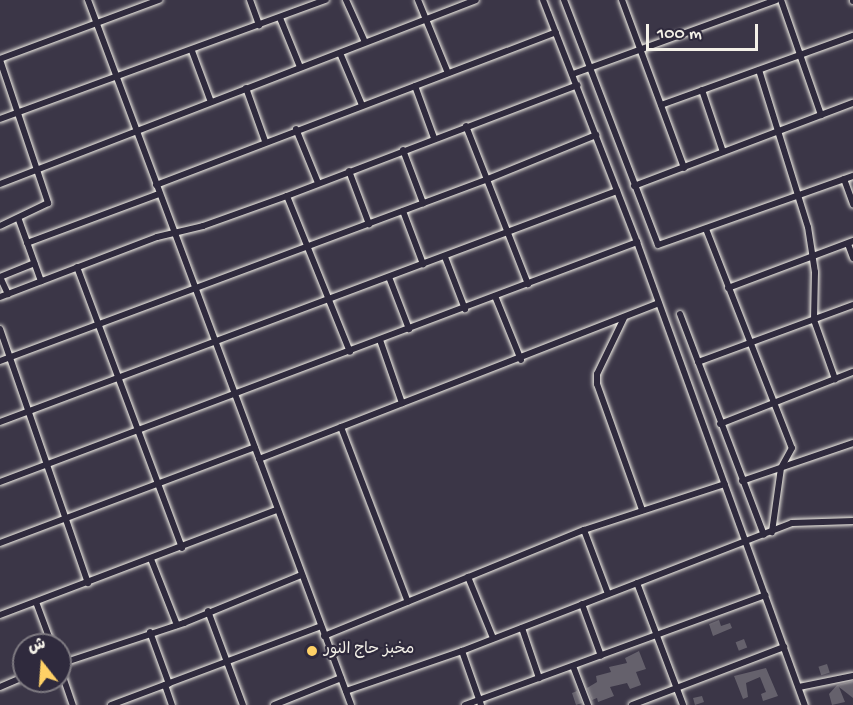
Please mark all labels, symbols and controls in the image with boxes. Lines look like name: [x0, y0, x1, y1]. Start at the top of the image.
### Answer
scale bar: [649, 12, 762, 50]
text: 100 m: [657, 24, 702, 45]
north arrow: [12, 633, 72, 693]
text: ش: [26, 636, 48, 659]
place label: مخبز حاج النور: [324, 641, 414, 661]
marker: مخبز حاج النور: [305, 644, 319, 658]

